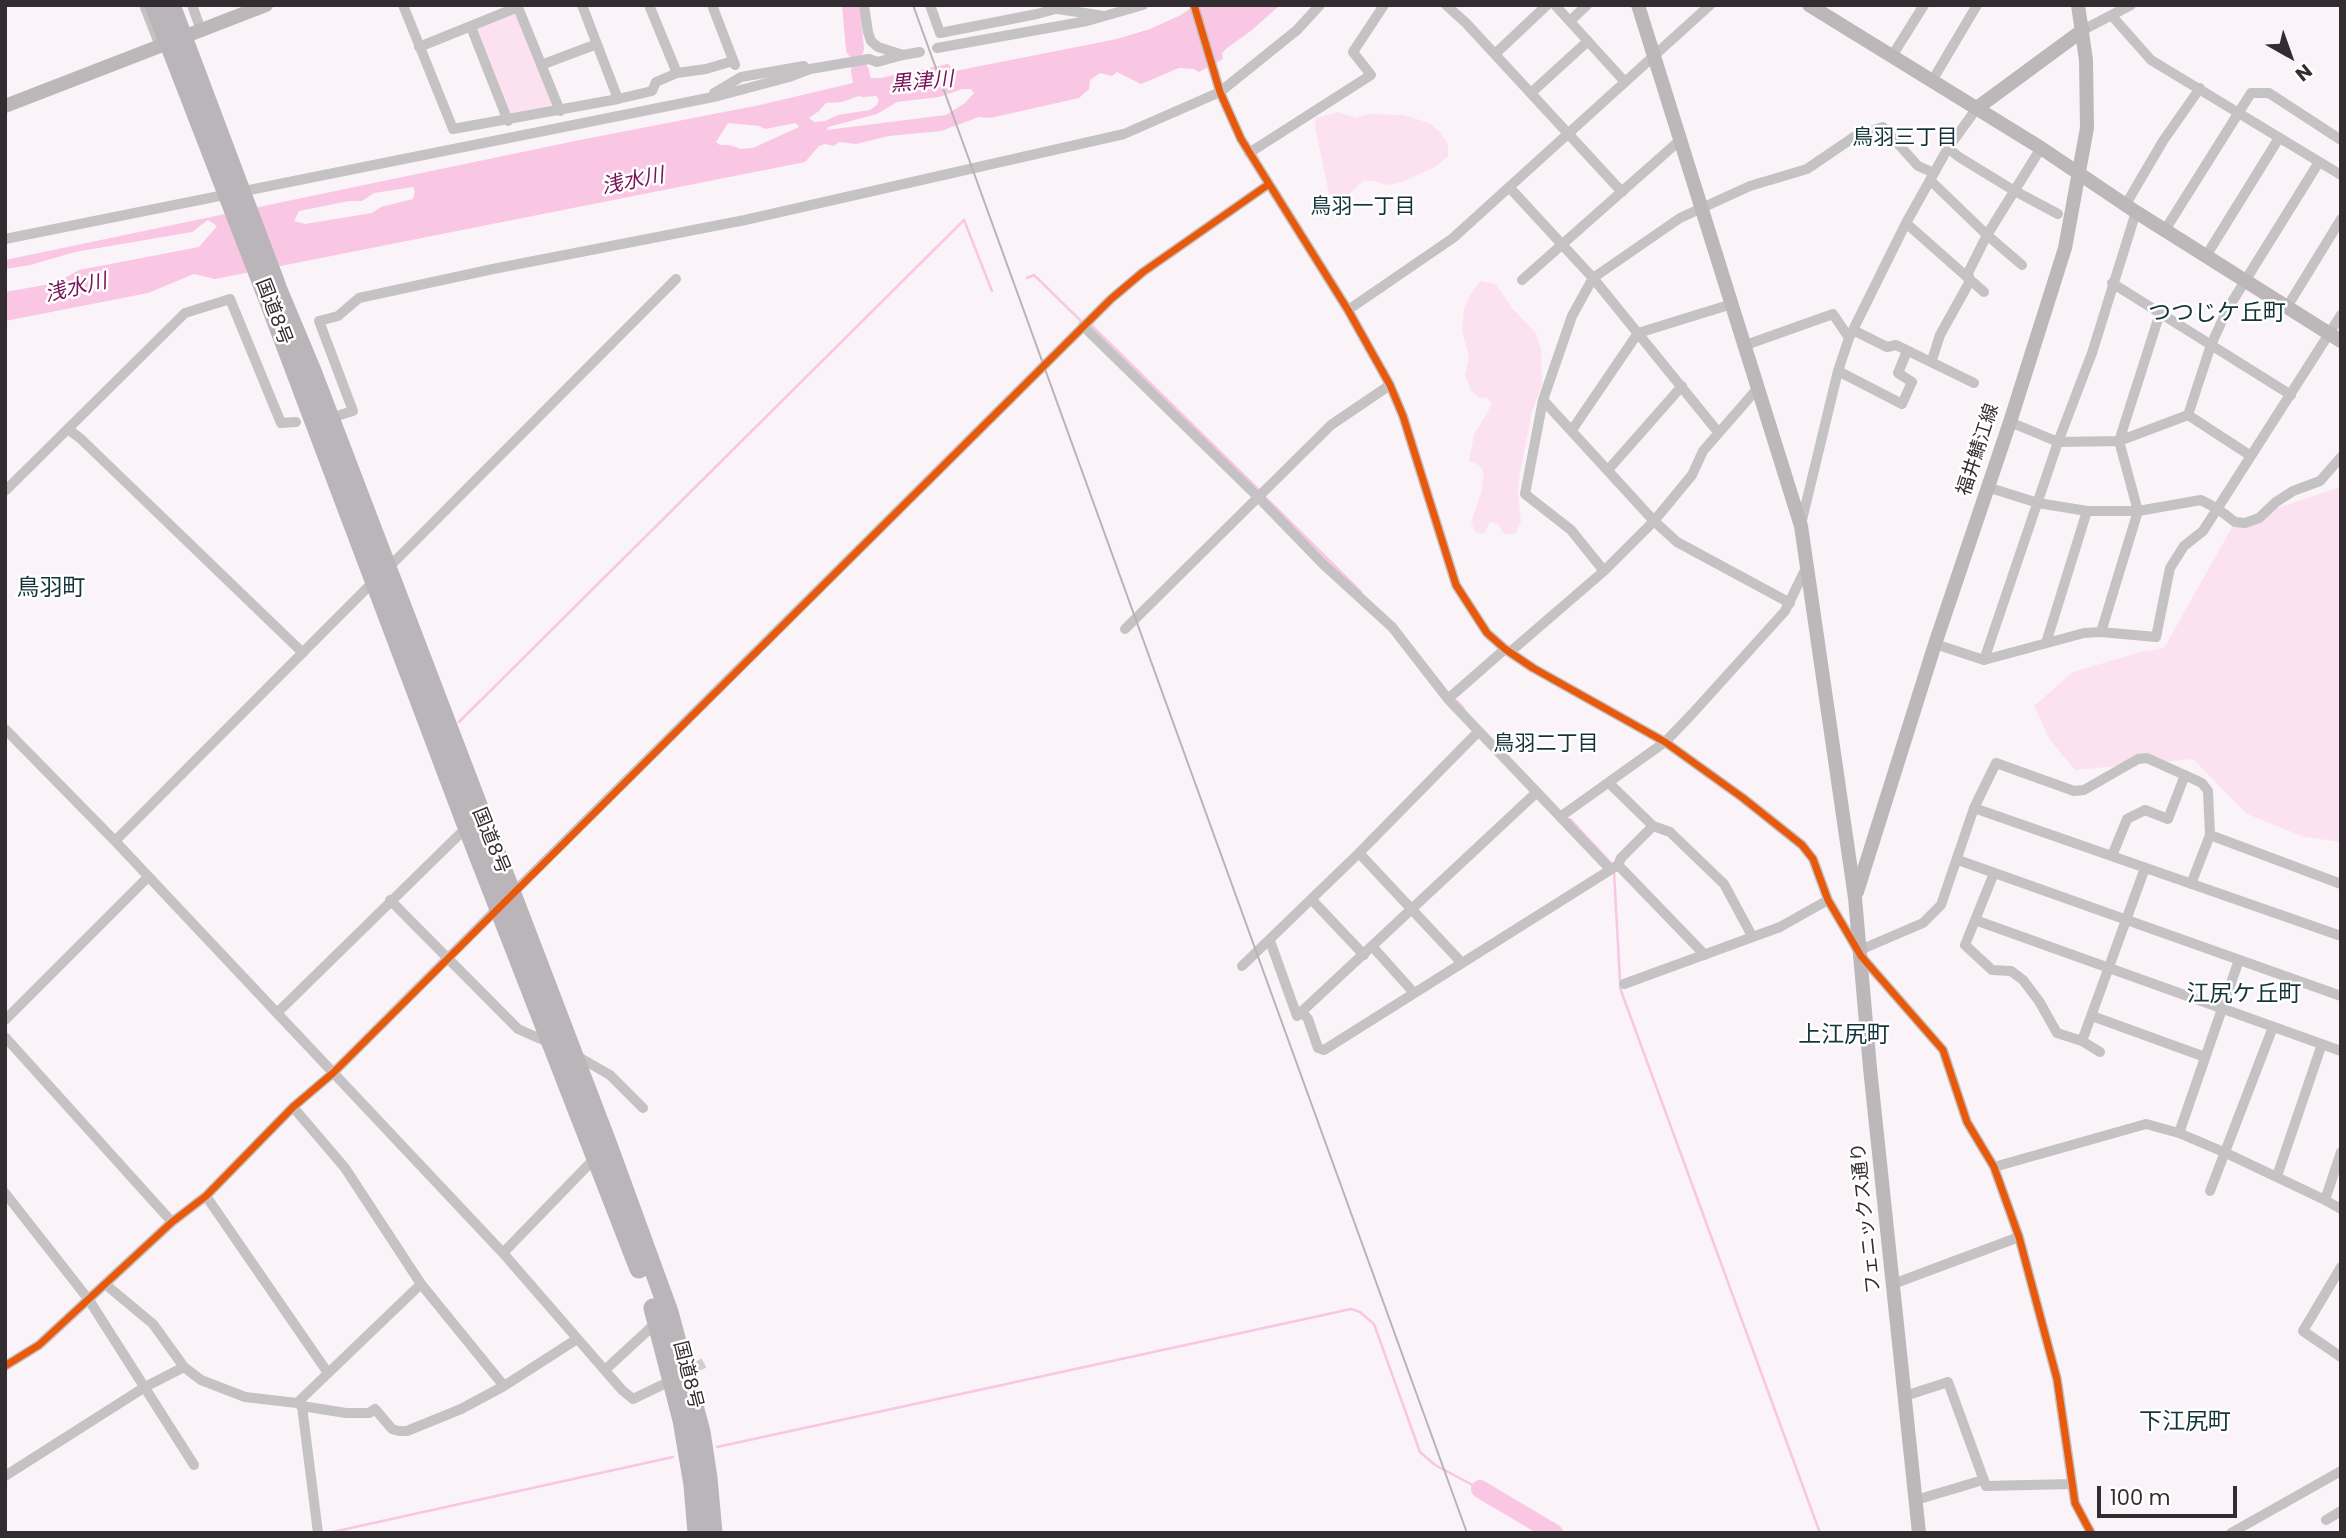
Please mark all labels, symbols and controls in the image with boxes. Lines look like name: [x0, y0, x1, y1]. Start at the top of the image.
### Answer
north arrow: [2255, 21, 2325, 91]
text: N: [2290, 58, 2318, 87]
water label: 黒津川: [890, 68, 954, 98]
district label: 鳥羽三丁目: [1853, 126, 1957, 152]
water label: 浅水川: [600, 164, 666, 200]
district label: 鳥羽一丁目: [1311, 195, 1415, 221]
water label: 浅水川: [42, 270, 110, 308]
street label: 国道8号: [250, 276, 296, 348]
district label: つつじケ丘町: [2148, 300, 2286, 328]
street label: 福井鯖江線: [1953, 401, 2005, 499]
district label: 鳥羽町: [17, 575, 85, 603]
district label: 鳥羽二丁目: [1494, 732, 1598, 758]
street label: 国道8号: [467, 805, 513, 877]
district label: 江尻ケ丘町: [2187, 981, 2301, 1009]
district label: 上江尻町: [1798, 1022, 1890, 1050]
street label: フェニックス通り: [1848, 1141, 1886, 1295]
street label: 国道8号: [668, 1339, 706, 1411]
district label: 下江尻町: [2139, 1409, 2231, 1437]
scale bar: [2101, 1472, 2241, 1516]
text: 100 m: [2110, 1483, 2170, 1512]

